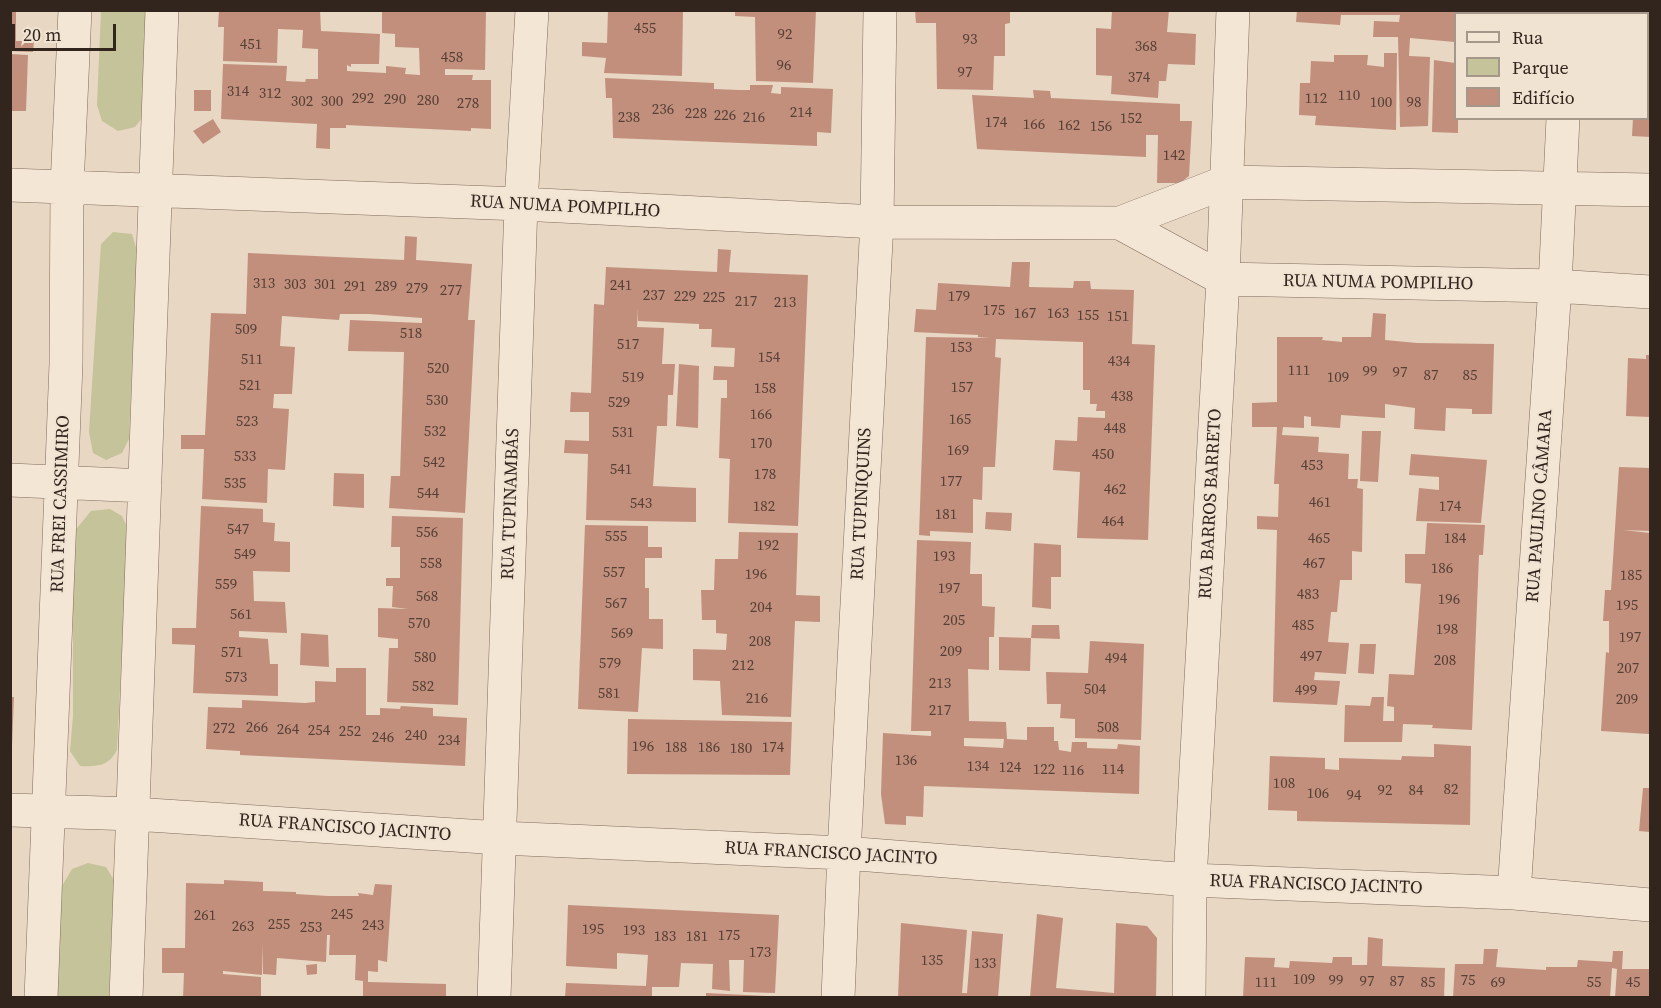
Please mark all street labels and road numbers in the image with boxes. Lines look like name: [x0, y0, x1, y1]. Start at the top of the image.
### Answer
street label: RUA NUMA POMPILHO: [469, 191, 661, 223]
street label: RUA NUMA POMPILHO: [1283, 271, 1473, 295]
street label: RUA BARROS BARRETO: [1195, 408, 1227, 600]
street label: RUA PAULINO CÂMARA: [1522, 409, 1558, 603]
street label: RUA FREI CASSIMIRO: [47, 415, 75, 593]
street label: RUA TUPINIQUINS: [847, 427, 877, 581]
street label: RUA TUPINAMBÁS: [498, 428, 524, 580]
street label: RUA FRANCISCO JACINTO: [238, 810, 452, 846]
street label: RUA FRANCISCO JACINTO: [724, 838, 938, 870]
street label: RUA FRANCISCO JACINTO: [1209, 870, 1423, 900]

